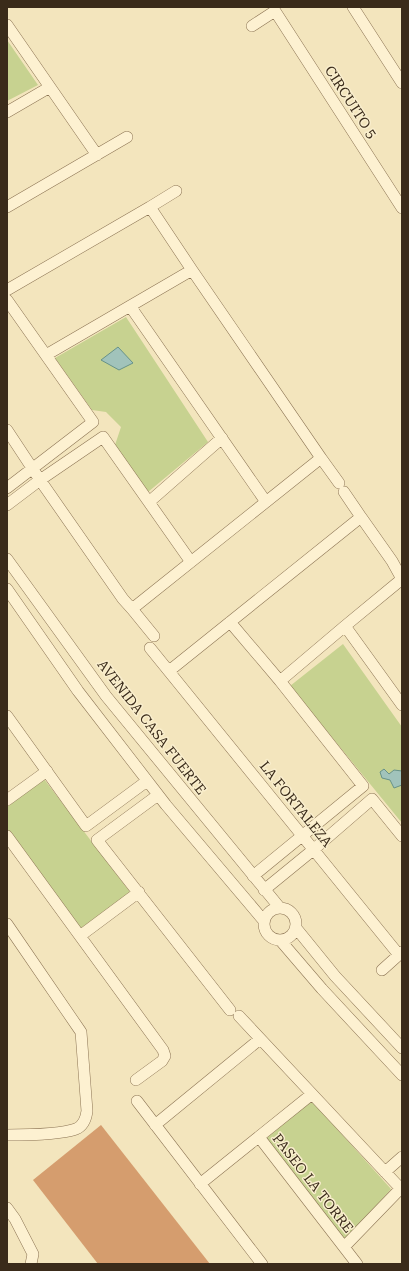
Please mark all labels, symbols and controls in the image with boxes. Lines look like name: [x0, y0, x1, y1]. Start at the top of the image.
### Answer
street label: CIRCUITO 5: [322, 63, 380, 141]
street label: AVENIDA CASA FUERTE: [94, 656, 210, 798]
street label: LA FORTALEZA: [257, 758, 336, 850]
street label: PASEO LA TORRE: [269, 1130, 357, 1236]

